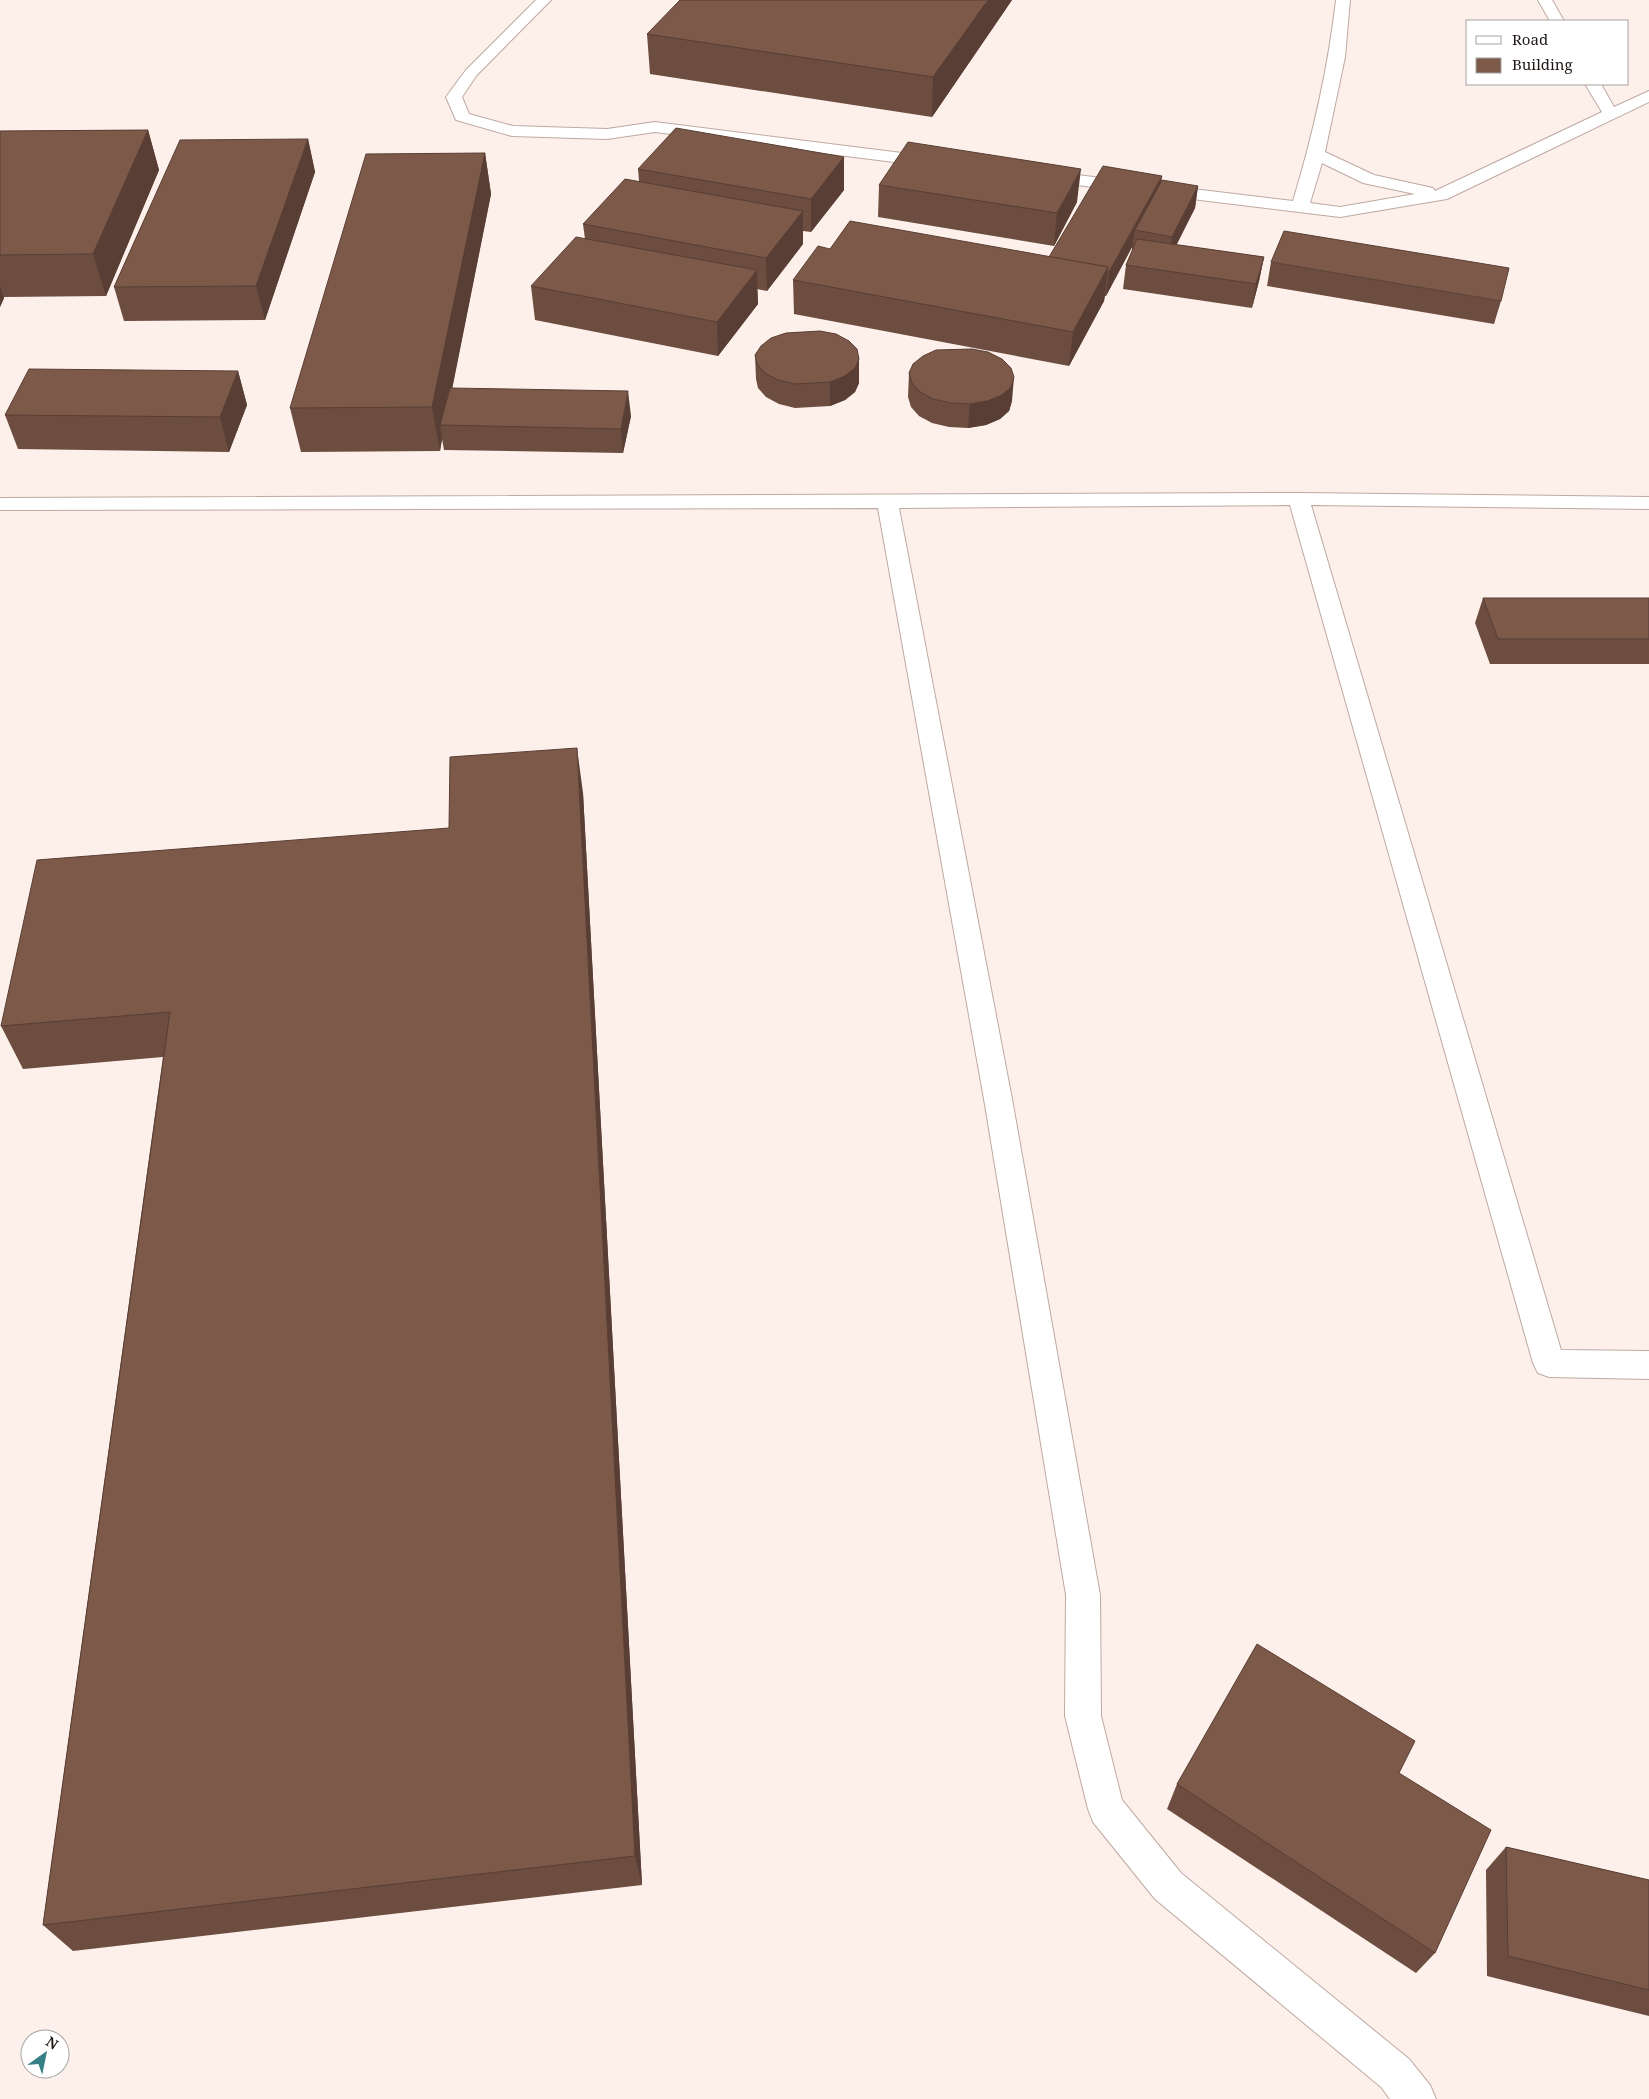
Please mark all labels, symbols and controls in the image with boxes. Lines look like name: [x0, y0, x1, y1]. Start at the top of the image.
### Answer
legend: [1466, 20, 1629, 85]
text: Road: [1512, 29, 1548, 49]
text: Building: [1512, 54, 1573, 74]
north arrow: [20, 2029, 70, 2079]
text: N: [43, 2032, 62, 2054]

